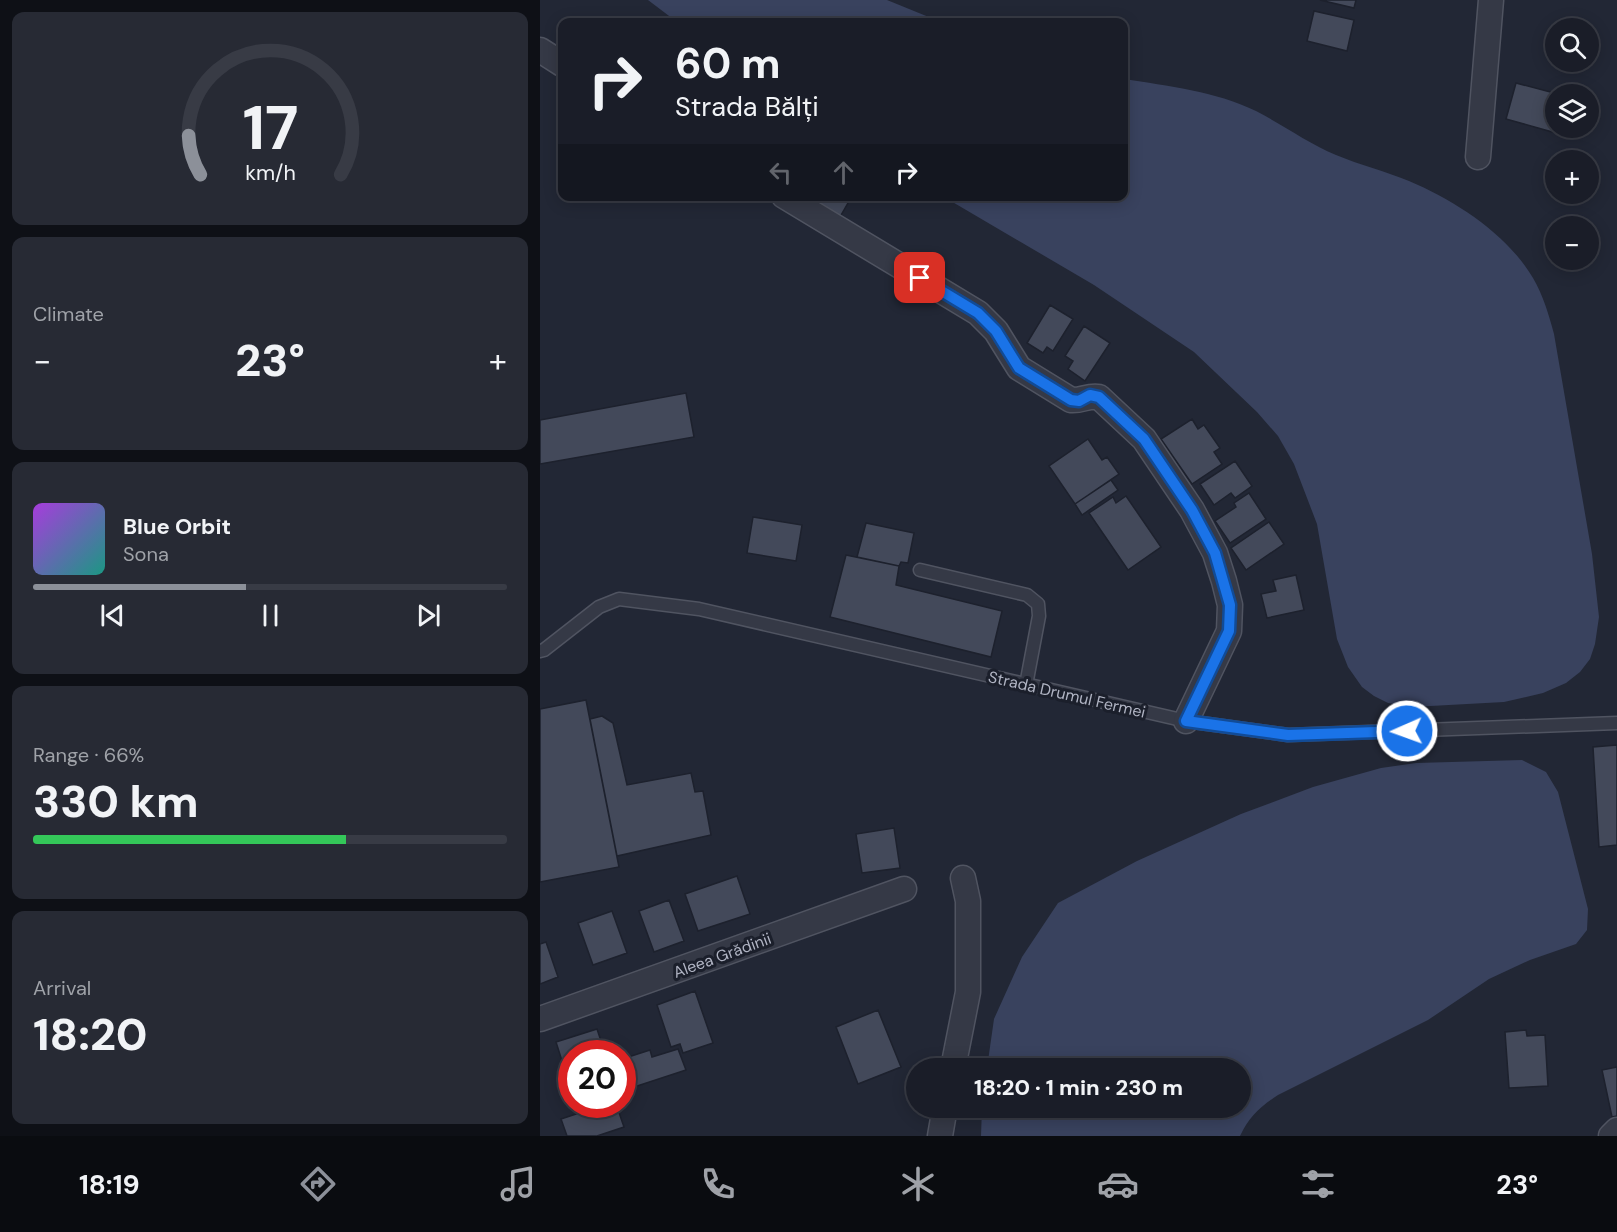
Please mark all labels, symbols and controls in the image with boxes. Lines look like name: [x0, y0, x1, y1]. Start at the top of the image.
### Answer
map controls: [1545, 18, 1599, 270]
button: search: [1545, 18, 1599, 72]
text: 60 m: [675, 36, 781, 91]
icon: right: [576, 42, 654, 120]
button: layers: [1545, 84, 1599, 138]
text: 17: [242, 88, 298, 169]
text: Strada Bălți: [675, 89, 819, 124]
button: +: [1545, 150, 1599, 204]
icon: left: [764, 156, 797, 189]
icon: ahead: [827, 156, 860, 189]
icon: right: [890, 156, 923, 189]
text: km/h: [245, 160, 295, 188]
button: −: [1545, 216, 1599, 270]
pin: [894, 252, 945, 303]
icon: arrive: [903, 261, 936, 294]
text: Climate: [33, 301, 104, 327]
text: 23°: [235, 331, 305, 390]
text: −: [33, 339, 51, 382]
text: +: [489, 339, 507, 382]
text: Blue Orbit: [123, 512, 231, 541]
text: Sona: [123, 541, 169, 567]
icon: previous: [96, 599, 129, 632]
icon: pause: [254, 599, 287, 632]
icon: next: [412, 599, 445, 632]
street label: Strada Drumul Fermei: [986, 666, 1148, 723]
position arrow: [1375, 699, 1439, 763]
text: Range · 66%: [33, 742, 144, 768]
text: 330 km: [33, 772, 199, 831]
street label: Aleea Grădinii: [670, 928, 774, 983]
text: Arrival: [33, 975, 91, 1001]
text: 18:20: [33, 1005, 148, 1064]
speed limit sign: 20: [558, 1040, 636, 1118]
text: 18:20 · 1 min · 230 m: [974, 1073, 1183, 1102]
icon: directions: [297, 1163, 339, 1205]
icon: music: [497, 1163, 539, 1205]
icon: phone: [697, 1163, 739, 1205]
icon: climate: [897, 1163, 939, 1205]
icon: car: [1097, 1163, 1139, 1205]
icon: filters: [1297, 1163, 1339, 1205]
text: 18:19: [79, 1167, 140, 1202]
text: 23°: [1496, 1167, 1538, 1202]

